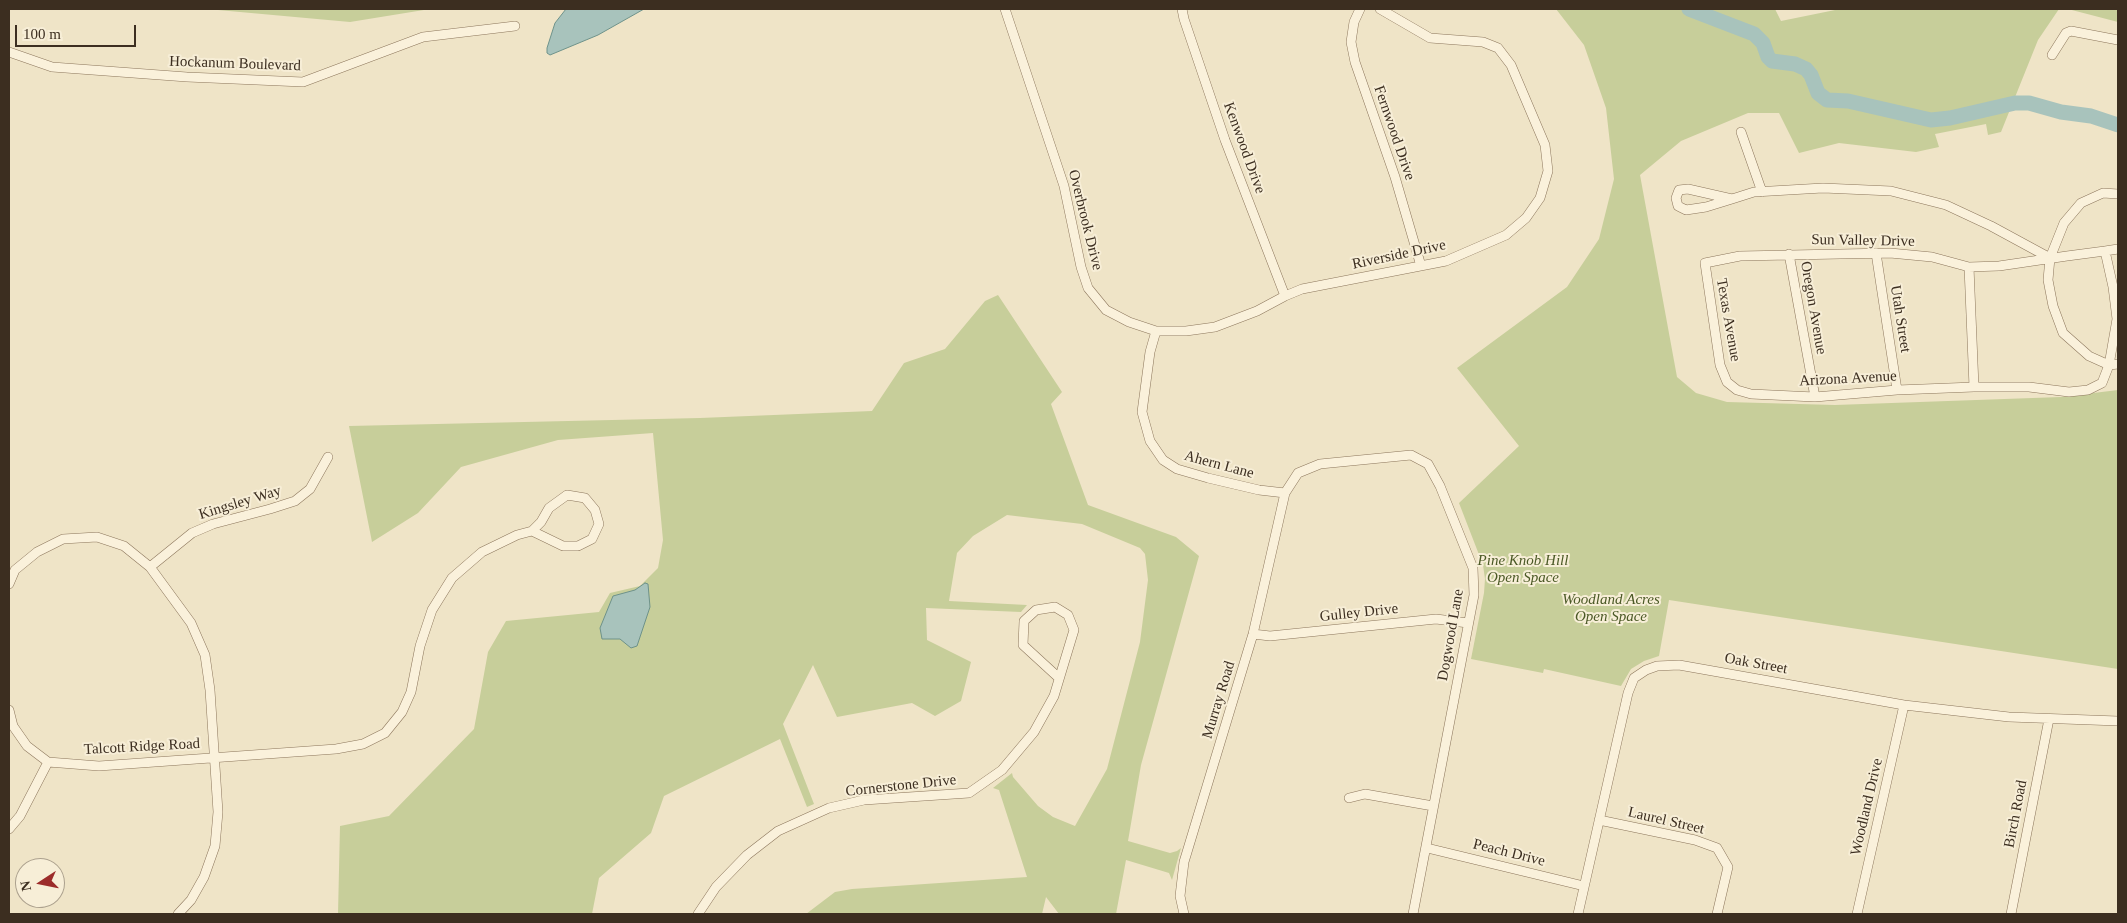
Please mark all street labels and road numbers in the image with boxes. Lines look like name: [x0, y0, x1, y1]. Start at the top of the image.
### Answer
street label: Hockanum Boulevard: [169, 53, 301, 75]
street label: Fernwood Drive: [1369, 83, 1419, 183]
street label: Kenwood Drive: [1219, 100, 1269, 196]
street label: Overbrook Drive: [1064, 168, 1106, 272]
street label: Sun Valley Drive: [1811, 231, 1915, 251]
street label: Riverside Drive: [1350, 236, 1448, 274]
street label: Oregon Avenue: [1796, 260, 1830, 356]
street label: Texas Avenue: [1712, 277, 1744, 363]
street label: Utah Street: [1886, 284, 1914, 354]
street label: Arizona Avenue: [1799, 367, 1897, 391]
street label: Ahern Lane: [1182, 447, 1256, 483]
street label: Kingsley Way: [197, 482, 283, 524]
street label: Dogwood Lane: [1434, 588, 1468, 682]
street label: Gulley Drive: [1319, 600, 1399, 626]
street label: Oak Street: [1723, 650, 1789, 678]
street label: Murray Road: [1199, 659, 1239, 741]
street label: Talcott Ridge Road: [83, 735, 201, 759]
street label: Woodland Drive: [1847, 757, 1887, 857]
street label: Cornerstone Drive: [845, 771, 957, 801]
street label: Birch Road: [2001, 779, 2031, 849]
street label: Laurel Street: [1626, 803, 1706, 839]
street label: Peach Drive: [1471, 835, 1547, 871]

